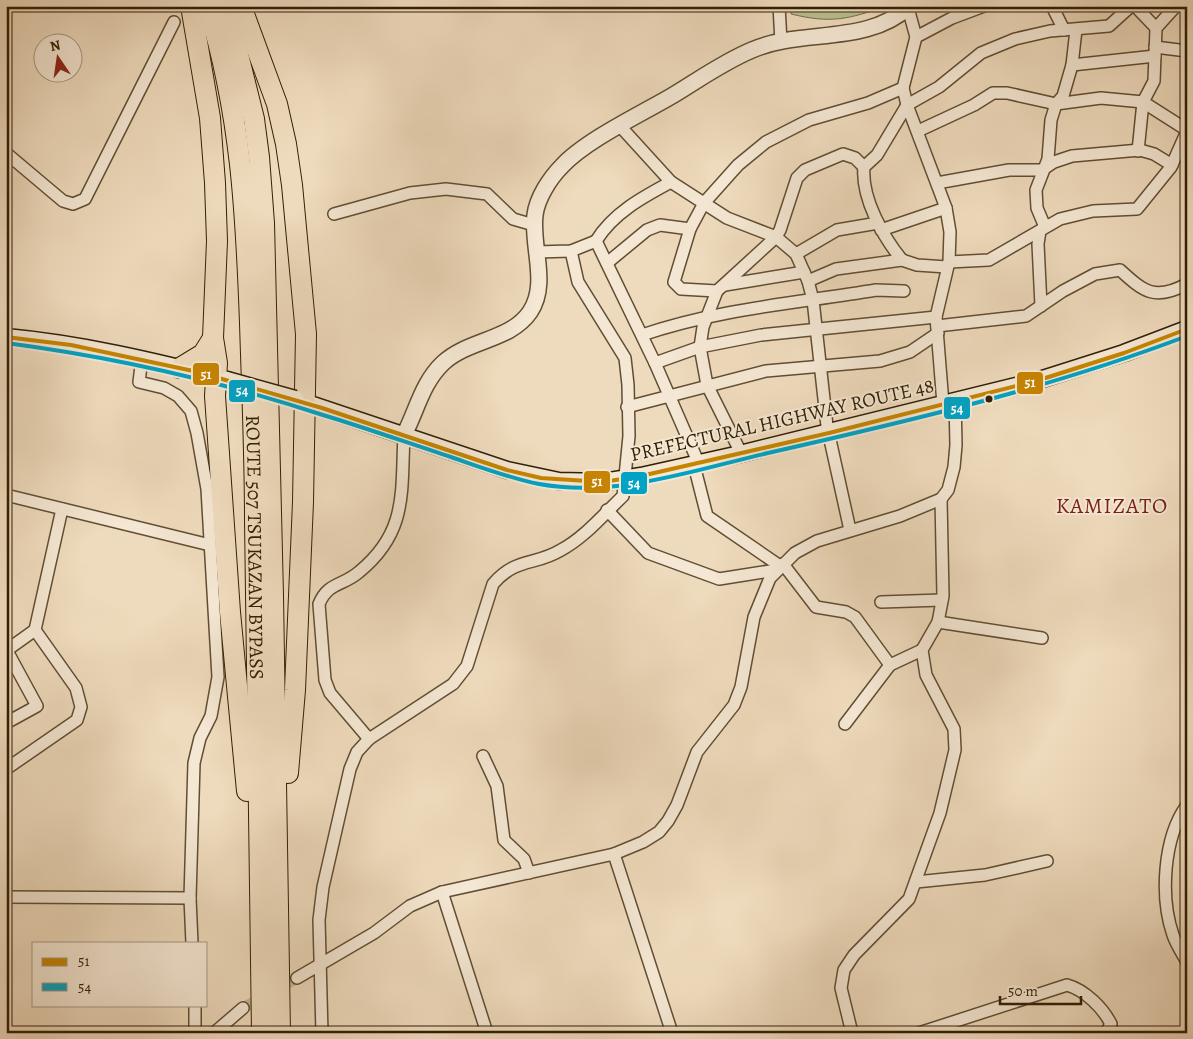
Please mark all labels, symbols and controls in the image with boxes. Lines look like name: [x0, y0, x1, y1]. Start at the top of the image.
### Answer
north arrow: [32, 32, 82, 82]
text: N: [48, 35, 62, 56]
line badge: 51: [192, 362, 220, 386]
text: 51: [201, 365, 212, 384]
line badge: 51: [1016, 371, 1044, 395]
street label: PREFECTURAL HIGHWAY ROUTE 48: [628, 372, 936, 468]
text: 51: [1025, 373, 1036, 392]
line badge: 54: [228, 379, 256, 403]
text: 54: [236, 381, 249, 400]
unlabelled marker: [984, 394, 994, 404]
line badge: 54: [943, 396, 971, 420]
text: 54: [951, 399, 964, 418]
street label: ROUTE 507 TSUKAZAN BYPASS: [240, 414, 271, 680]
line badge: 51: [583, 470, 611, 494]
line badge: 54: [620, 471, 648, 495]
text: 51: [592, 472, 603, 491]
text: 54: [628, 474, 641, 493]
district label: KAMIZATO: [1056, 491, 1168, 521]
legend: [32, 942, 208, 1006]
text: 51: [78, 951, 90, 971]
scale bar: [1000, 974, 1082, 1006]
text: 54: [78, 977, 91, 997]
text: 50 m: [1008, 981, 1038, 1001]

